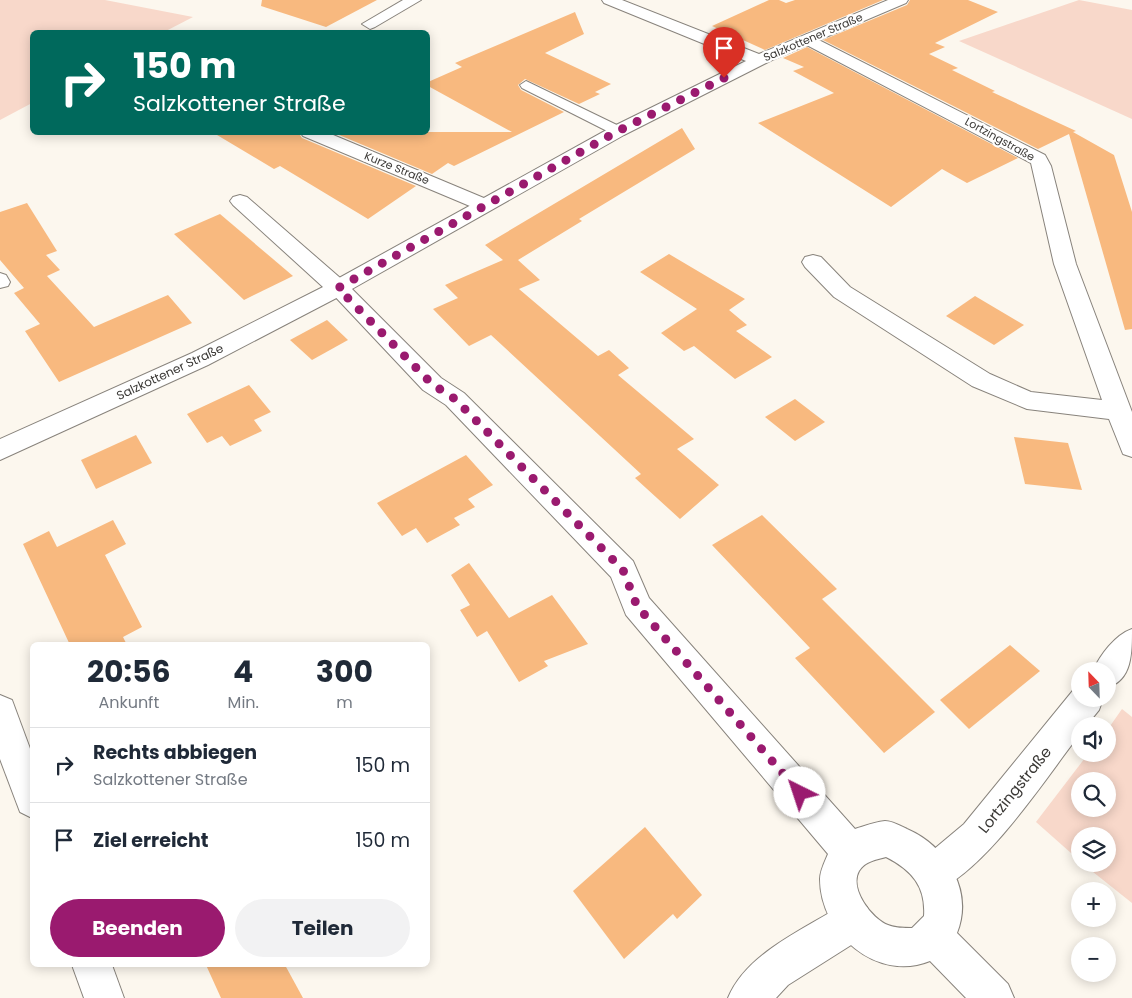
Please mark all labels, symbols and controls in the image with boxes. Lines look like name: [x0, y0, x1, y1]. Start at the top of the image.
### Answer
street label: Salzkottener Straße: [761, 9, 865, 65]
pin: [703, 27, 745, 78]
icon: arrive: [710, 34, 738, 62]
text: 150 m: [133, 41, 236, 90]
icon: right: [50, 50, 115, 115]
text: Salzkottener Straße: [133, 88, 346, 119]
street label: Lortzingstraße: [962, 113, 1038, 165]
street label: Kurze Straße: [362, 148, 432, 188]
street label: Salzkottener Straße: [114, 339, 226, 404]
text: 20:56: [87, 650, 171, 693]
text: 4: [233, 650, 253, 693]
text: 300: [316, 650, 373, 693]
north arrow: [1071, 662, 1116, 708]
map controls: [1071, 662, 1116, 982]
text: Ankunft: [98, 691, 159, 714]
text: Min.: [228, 691, 259, 714]
text: m: [336, 691, 353, 714]
button: sound: [1071, 717, 1116, 762]
text: Rechts abbiegen: [93, 739, 257, 766]
street label: Lortzingstraße: [973, 742, 1056, 837]
icon: right: [50, 751, 78, 779]
text: 150 m: [355, 752, 410, 779]
position arrow: [773, 766, 825, 818]
text: Salzkottener Straße: [93, 768, 248, 791]
button: search: [1071, 772, 1116, 817]
icon: arrive: [50, 826, 78, 854]
text: Ziel erreicht: [93, 827, 209, 854]
text: 150 m: [355, 827, 410, 854]
button: layers: [1071, 827, 1116, 872]
button: +: [1071, 882, 1116, 927]
button: Beenden: [50, 899, 225, 957]
button: Teilen: [235, 899, 410, 957]
button: −: [1071, 937, 1116, 982]

